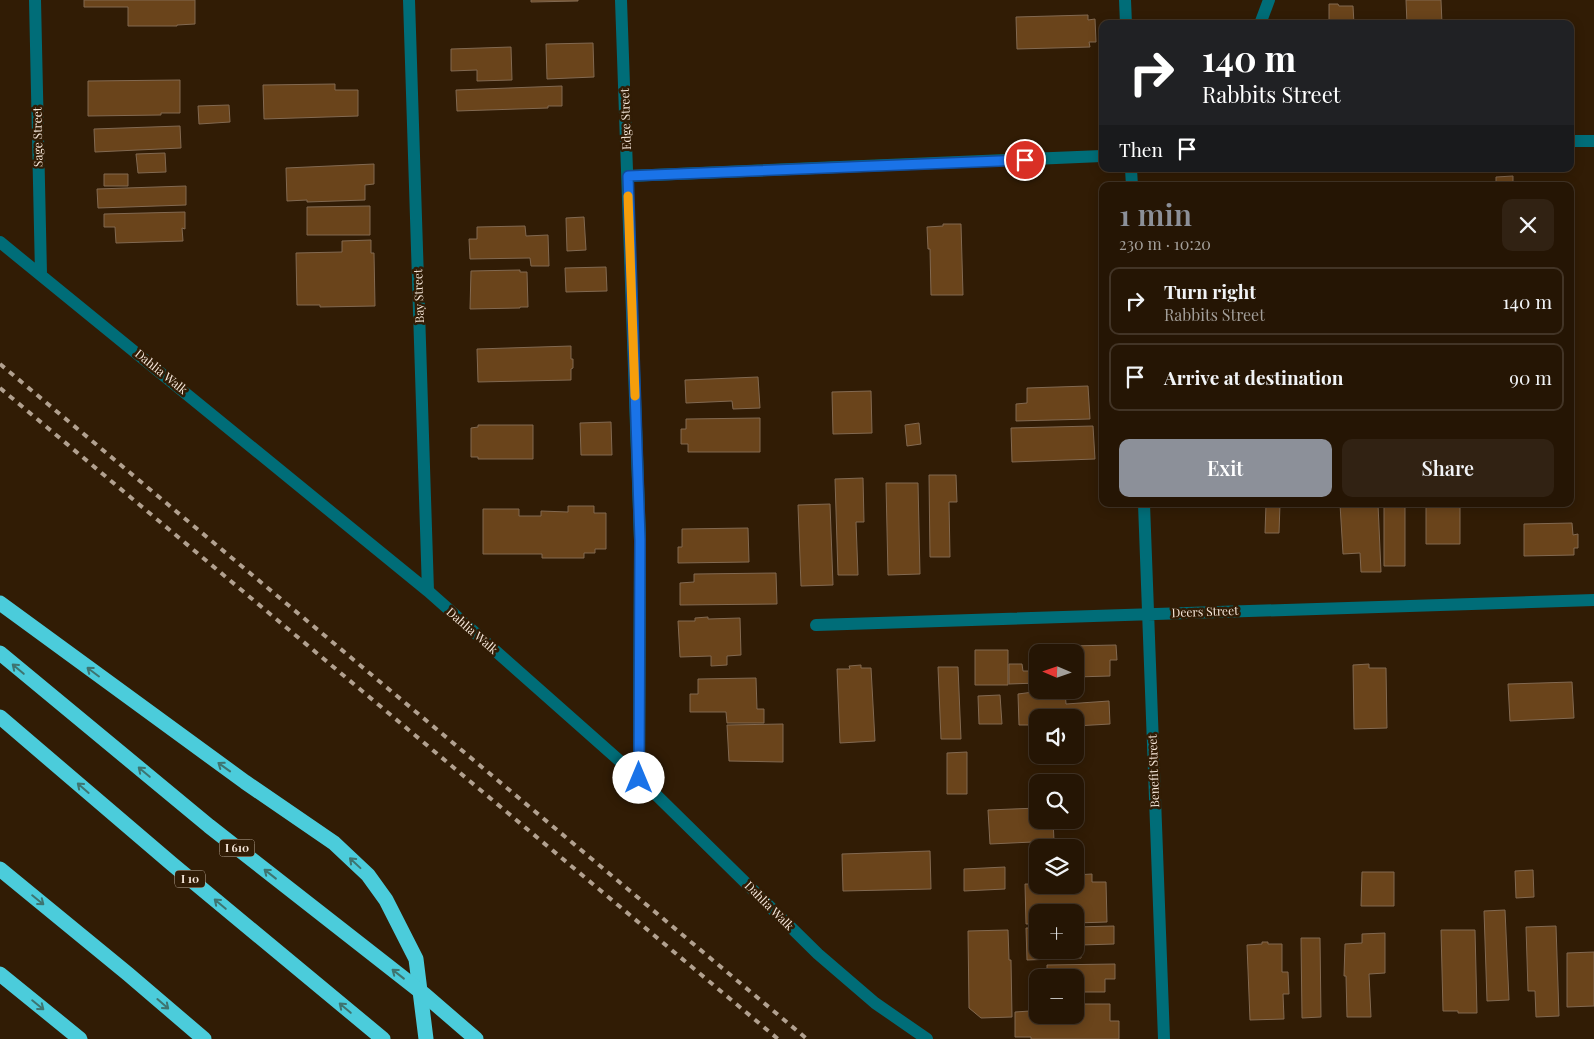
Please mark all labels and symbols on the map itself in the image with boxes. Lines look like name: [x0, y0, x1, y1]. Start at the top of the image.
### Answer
street label: Edge Street: [616, 87, 634, 150]
street label: Sage Street: [28, 106, 46, 167]
pin: [1004, 139, 1046, 181]
street label: Bay Street: [409, 268, 427, 323]
street label: Dahlia Walk: [132, 345, 192, 398]
street label: Deers Street: [1171, 602, 1239, 620]
street label: Dahlia Walk: [444, 603, 502, 657]
north arrow: [1029, 644, 1084, 699]
one-way arrow: [12, 663, 25, 674]
one-way arrow: [86, 667, 100, 677]
street label: Benefit Street: [1144, 733, 1162, 808]
position arrow: [612, 751, 664, 803]
one-way arrow: [217, 762, 231, 772]
one-way arrow: [137, 767, 150, 778]
one-way arrow: [77, 782, 90, 793]
road number: I 610: [220, 840, 254, 856]
one-way arrow: [349, 857, 362, 869]
one-way arrow: [263, 869, 277, 879]
road number: I 10: [175, 871, 205, 888]
street label: Dahlia Walk: [742, 877, 798, 934]
one-way arrow: [31, 894, 44, 905]
one-way arrow: [214, 898, 227, 910]
one-way arrow: [391, 969, 405, 979]
one-way arrow: [156, 998, 169, 1009]
one-way arrow: [31, 999, 44, 1010]
one-way arrow: [339, 1002, 352, 1013]

